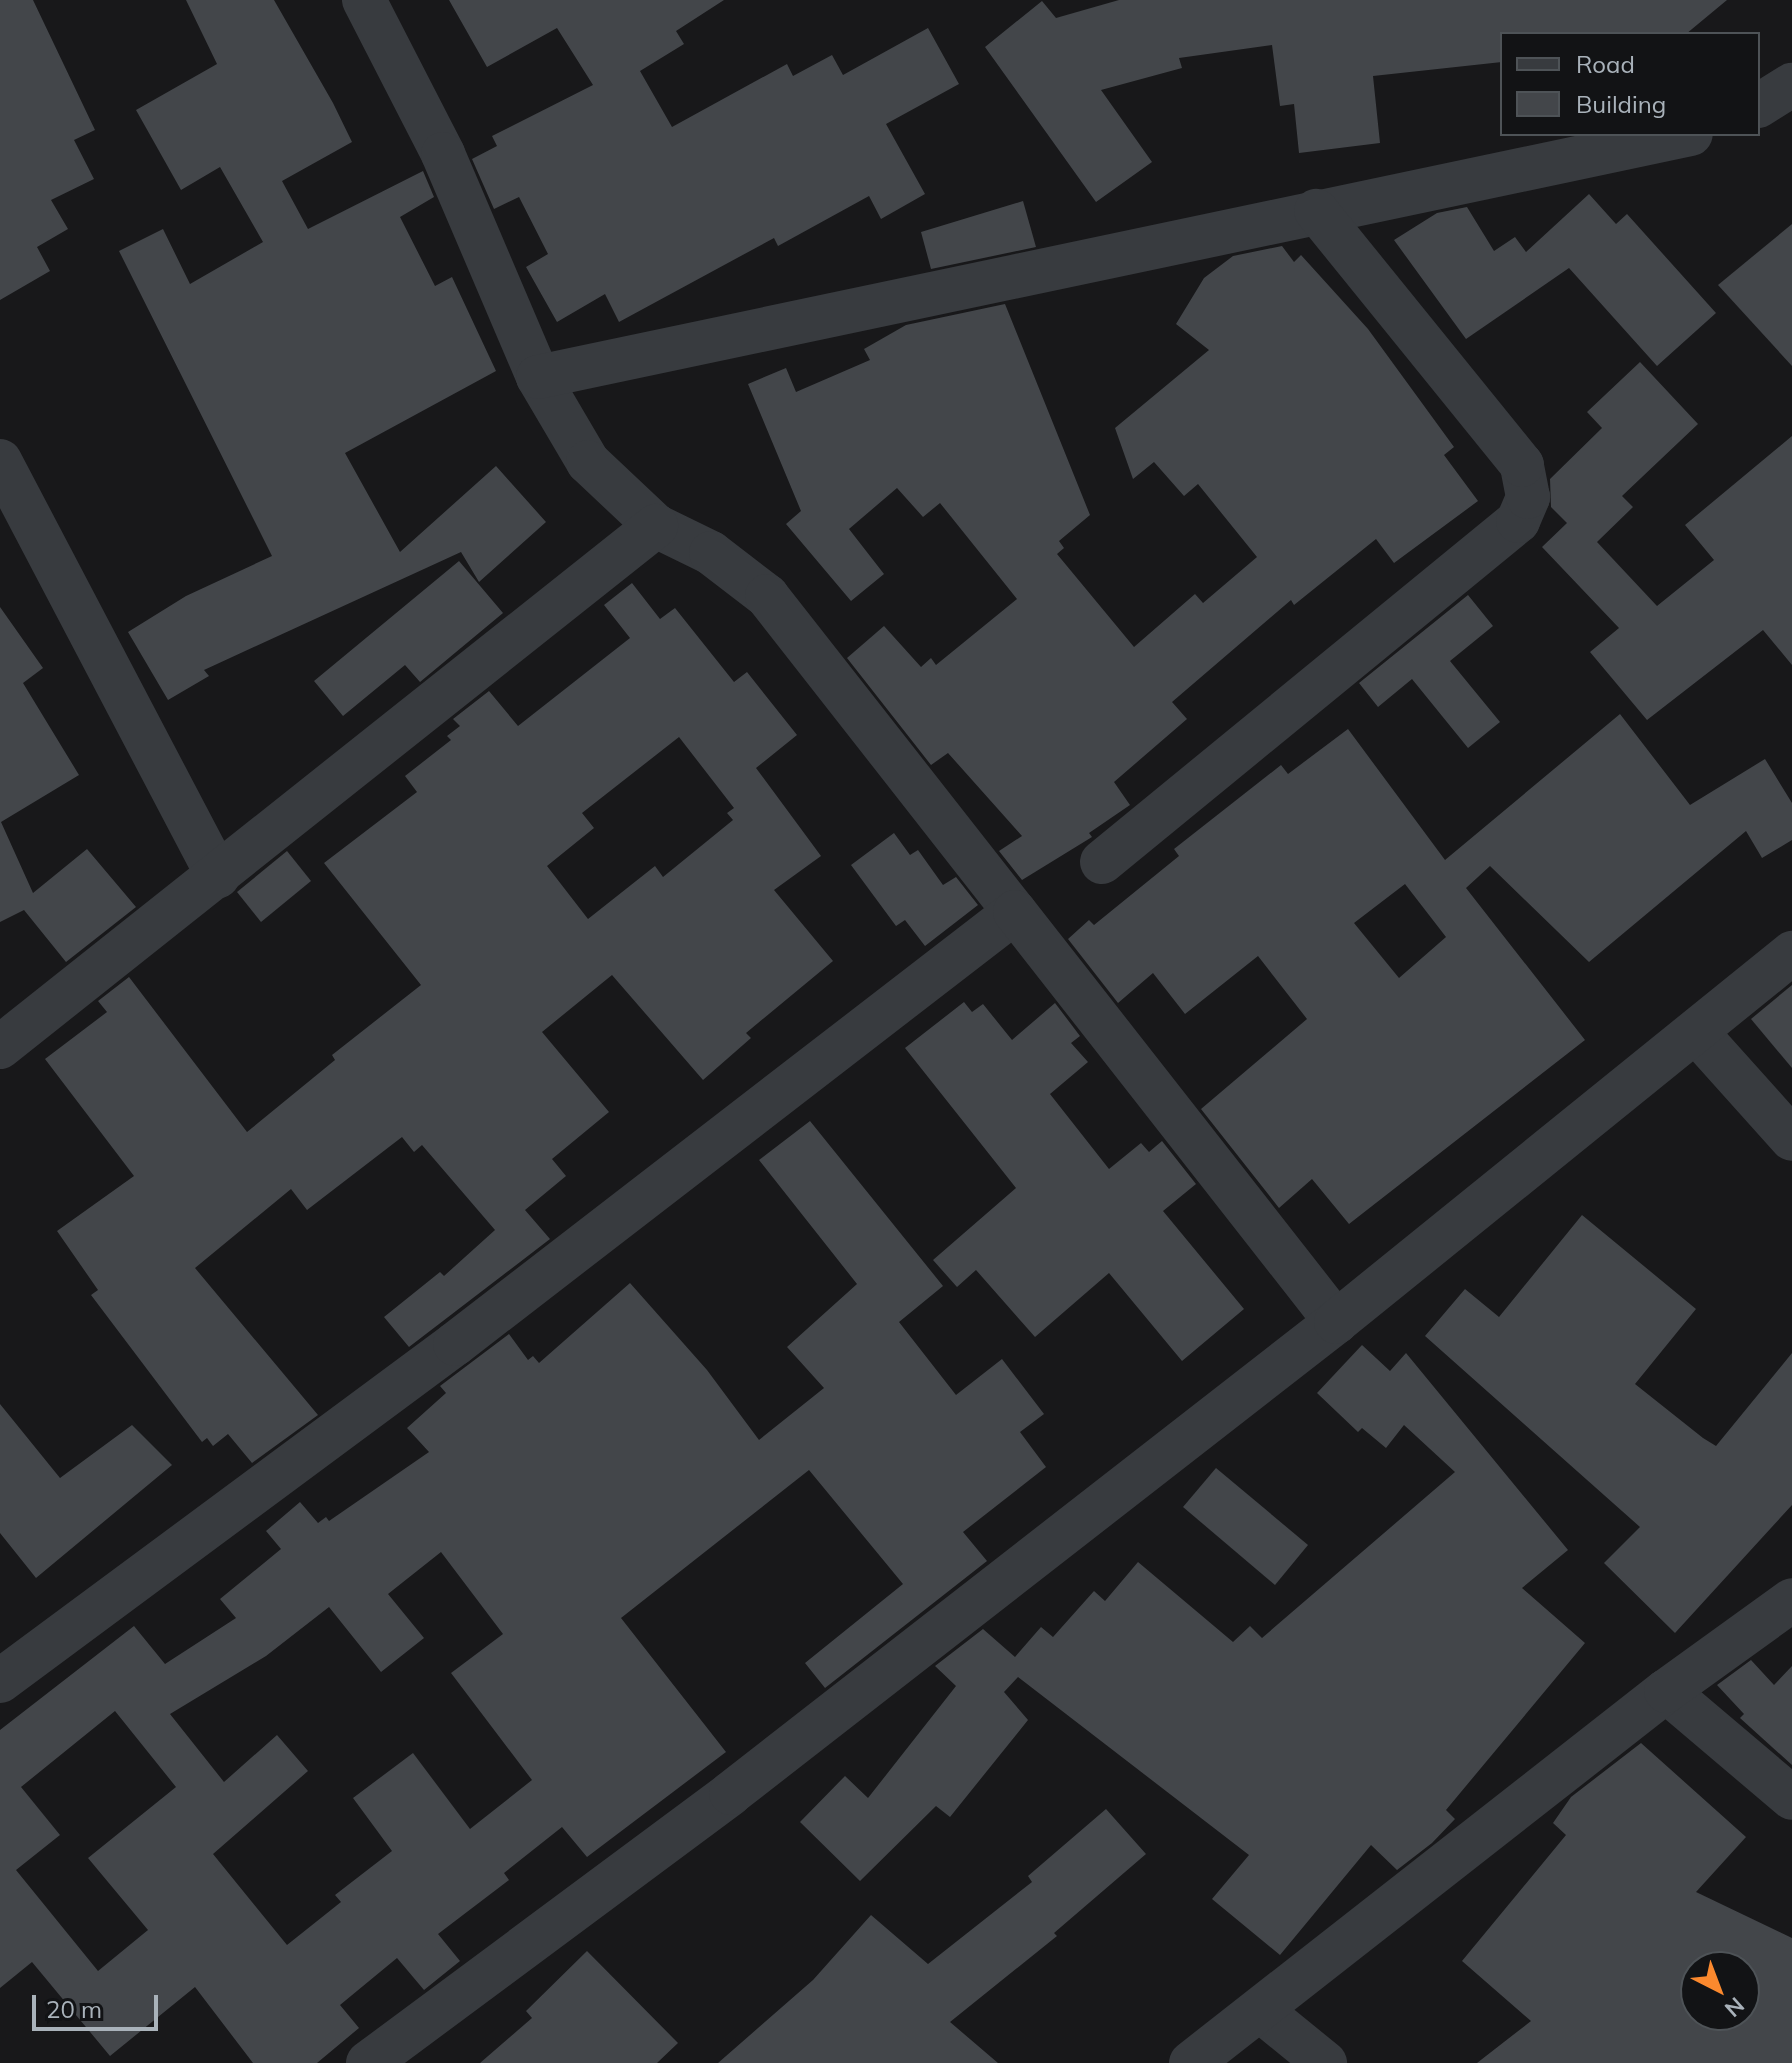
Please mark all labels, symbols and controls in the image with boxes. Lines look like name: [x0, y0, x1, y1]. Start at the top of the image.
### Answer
legend: [1500, 32, 1760, 136]
text: Road: [1576, 49, 1635, 79]
text: Building: [1576, 89, 1666, 119]
north arrow: [1680, 1951, 1760, 2031]
scale bar: [36, 1979, 162, 2029]
text: N: [1719, 1991, 1750, 2023]
text: 20 m: [46, 1994, 102, 2024]

